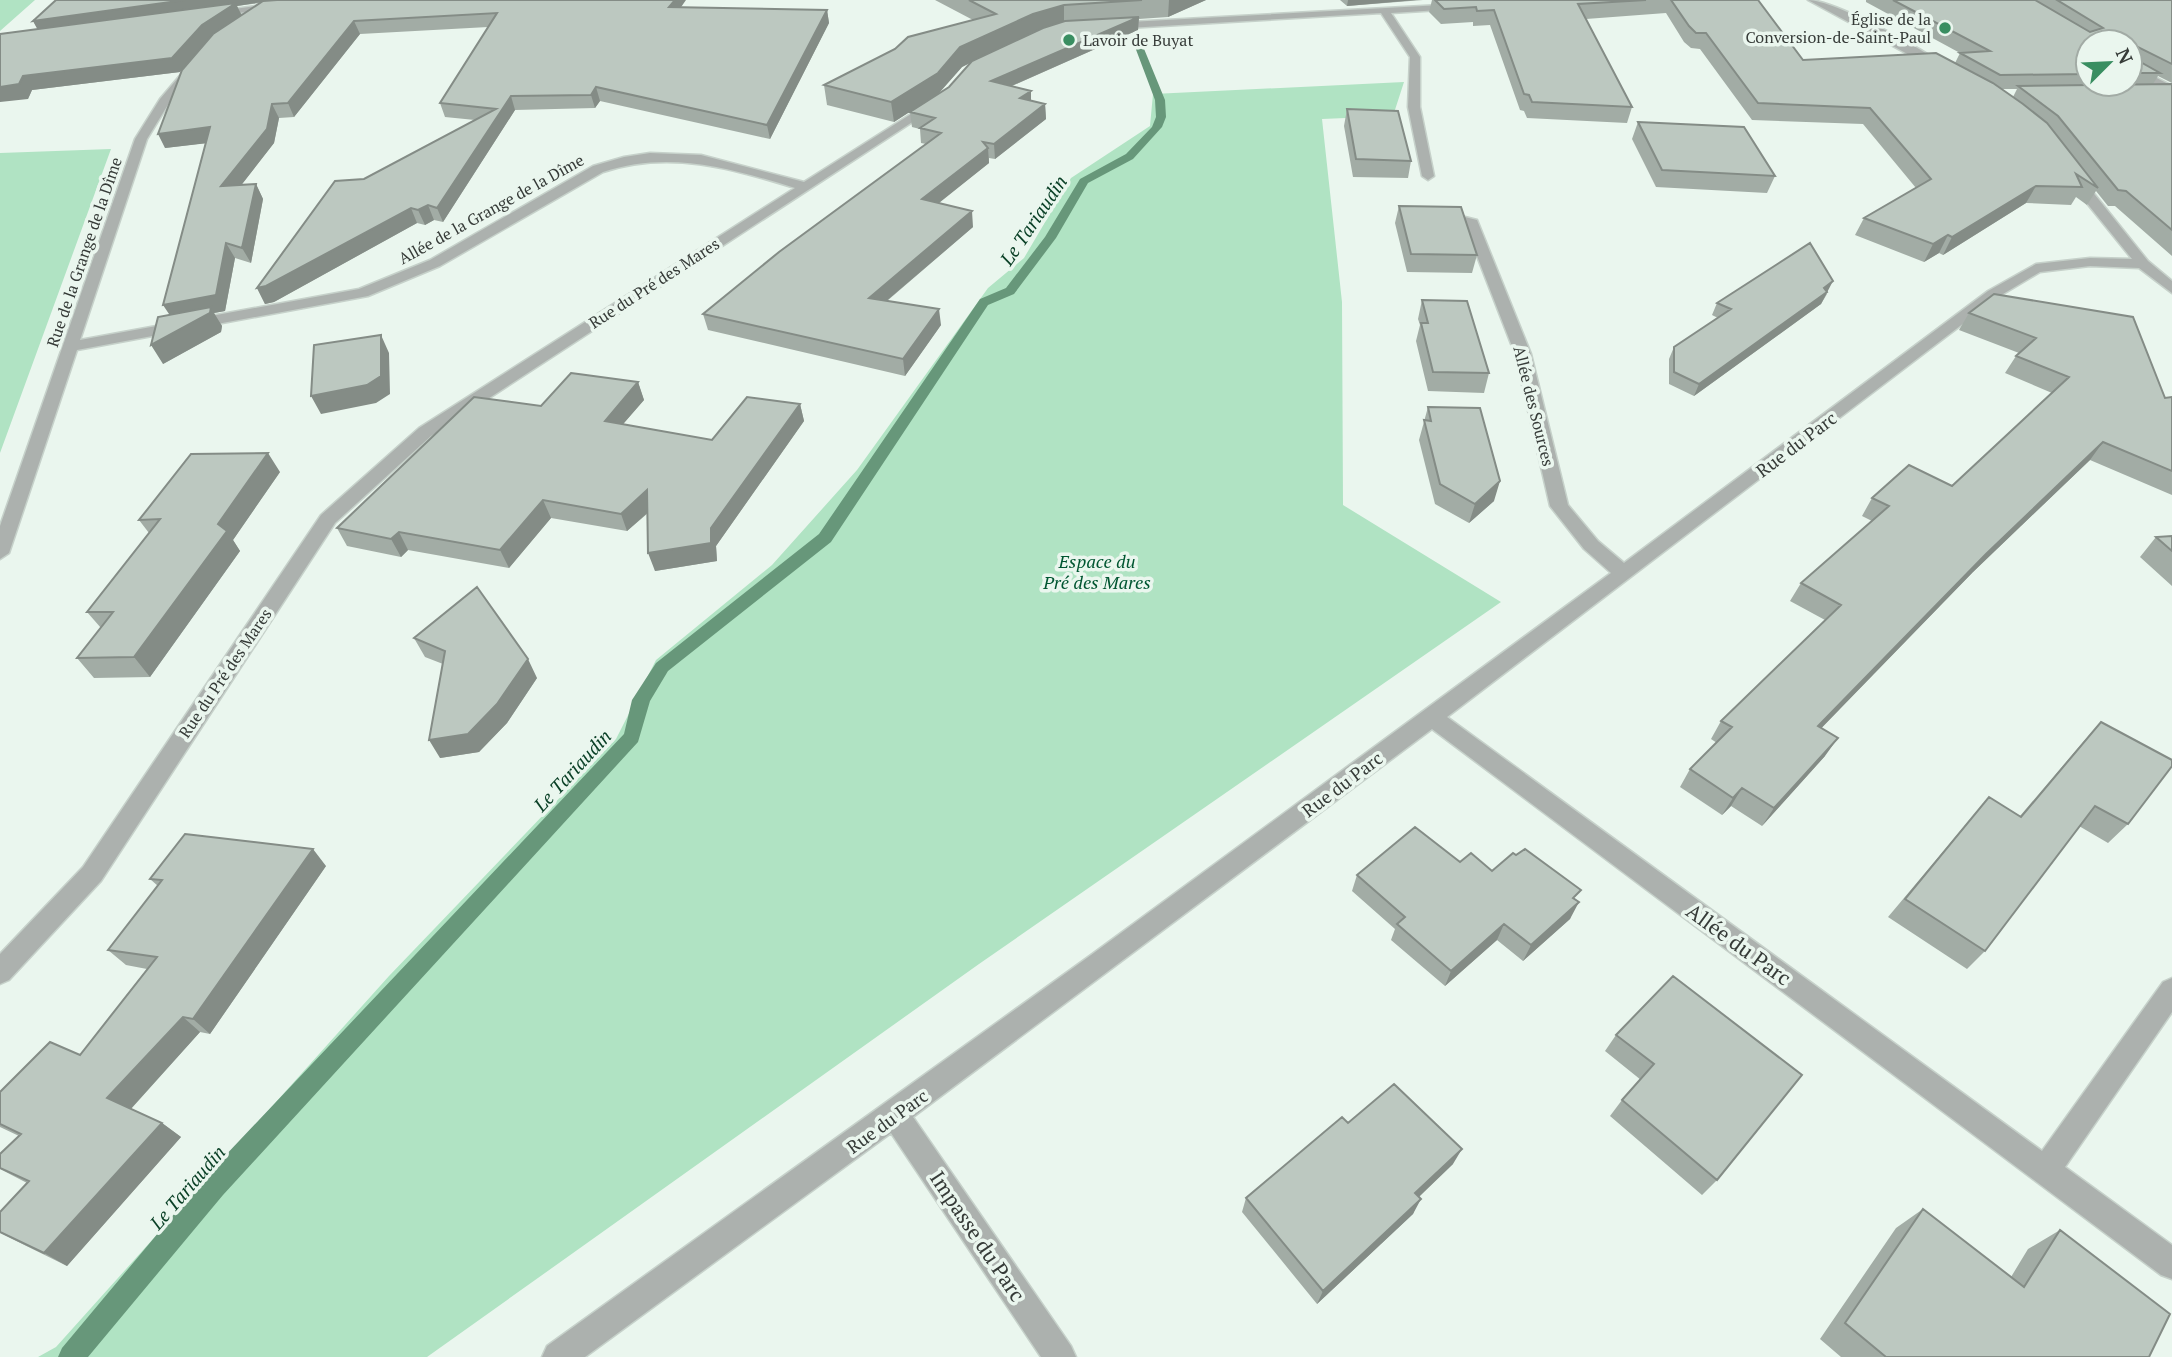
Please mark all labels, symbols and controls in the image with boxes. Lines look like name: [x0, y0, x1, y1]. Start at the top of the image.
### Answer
place label: Église de la Conversion-de-Saint-Paul: [1745, 8, 1931, 48]
marker: Église de la Conversion-de-Saint-Paul: [1937, 20, 1953, 36]
north arrow: [2074, 28, 2144, 98]
place label: Lavoir de Buyat: [1083, 29, 1193, 51]
marker: Lavoir de Buyat: [1061, 32, 1077, 48]
text: N: [2111, 44, 2140, 68]
street label: Allée de la Grange de la Dîme: [394, 149, 588, 269]
street label: Rue de la Grange de la Dîme: [41, 154, 127, 350]
water label: Le Tariaudin: [993, 170, 1072, 271]
street label: Rue du Pré des Mares: [584, 232, 724, 334]
street label: Allée des Sources: [1508, 344, 1560, 468]
street label: Rue du Parc: [1751, 406, 1841, 482]
park label: Espace du Pré des Mares: [1042, 549, 1151, 594]
street label: Rue du Pré des Mares: [173, 604, 277, 742]
water label: Le Tariaudin: [527, 724, 616, 817]
street label: Rue du Parc: [1297, 746, 1387, 822]
street label: Allée du Parc: [1681, 897, 1797, 991]
street label: Rue du Parc: [842, 1083, 932, 1159]
water label: Le Tariaudin: [143, 1140, 230, 1235]
street label: Impasse du Parc: [924, 1165, 1032, 1307]

